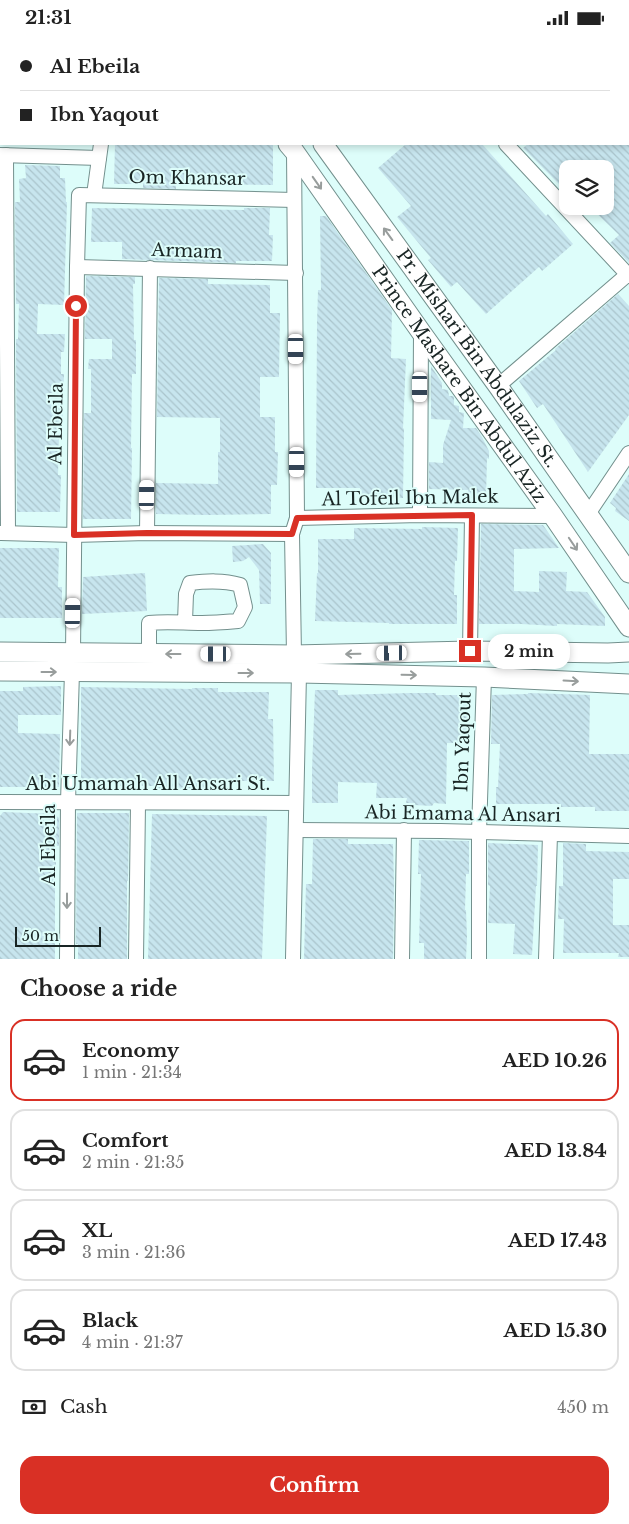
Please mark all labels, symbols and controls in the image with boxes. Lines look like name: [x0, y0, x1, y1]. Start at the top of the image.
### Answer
text: 21:31: [25, 6, 71, 29]
text: Al Ebeila: [50, 55, 140, 78]
text: Ibn Yaqout: [50, 103, 159, 126]
map controls: [559, 160, 614, 215]
button: layers: [559, 160, 614, 215]
street label: Om Khansar: [128, 166, 246, 190]
one-way arrow: [312, 176, 322, 190]
one-way arrow: [383, 227, 393, 241]
street label: Armam: [150, 239, 223, 263]
street label: Pr. Mishari Bin Abdulaziz St.: [392, 245, 563, 472]
street label: Prince Mashare Bin Abdul Aziz: [367, 262, 551, 507]
route start: [65, 295, 87, 317]
car: [288, 334, 303, 364]
car: [412, 372, 427, 402]
street label: Al Ebeila: [44, 383, 68, 466]
car: [289, 447, 304, 477]
car: [139, 480, 154, 510]
street label: Al Tofeil Ibn Malek: [320, 485, 499, 511]
one-way arrow: [568, 537, 578, 551]
car: [65, 598, 80, 628]
callout: 2 min: [488, 633, 570, 669]
route end: [459, 640, 481, 662]
text: 2 min: [504, 641, 554, 661]
car: [376, 645, 407, 661]
car: [201, 647, 231, 662]
one-way arrow: [165, 649, 182, 659]
one-way arrow: [345, 649, 361, 658]
one-way arrow: [40, 667, 56, 677]
one-way arrow: [238, 668, 254, 678]
one-way arrow: [400, 670, 416, 680]
one-way arrow: [563, 676, 579, 685]
street label: Ibn Yaqout: [450, 691, 476, 792]
one-way arrow: [65, 730, 75, 746]
street label: Abi Umamah All Ansari St.: [25, 773, 270, 795]
street label: Abi Emama Al Ansari: [364, 801, 561, 827]
street label: Al Ebeila: [38, 804, 60, 887]
one-way arrow: [62, 892, 72, 908]
scale bar: [15, 924, 101, 947]
text: 50 m: [22, 927, 59, 945]
text: Choose a ride: [20, 975, 177, 1002]
icon: car: [22, 1038, 67, 1083]
text: Economy: [82, 1039, 179, 1062]
text: AED 10.26: [502, 1049, 607, 1072]
text: 1 min · 21:34: [82, 1062, 182, 1082]
icon: car: [22, 1128, 67, 1173]
text: Comfort: [82, 1129, 169, 1152]
text: AED 13.84: [505, 1139, 607, 1162]
text: 2 min · 21:35: [82, 1152, 184, 1172]
icon: car: [22, 1218, 67, 1263]
text: XL: [82, 1219, 112, 1242]
text: AED 17.43: [508, 1229, 607, 1252]
text: 3 min · 21:36: [82, 1242, 186, 1262]
icon: car: [22, 1308, 67, 1353]
text: Black: [82, 1309, 138, 1332]
text: AED 15.30: [504, 1319, 607, 1342]
text: 4 min · 21:37: [82, 1332, 183, 1352]
icon: cash: [20, 1393, 48, 1421]
text: Cash: [60, 1395, 107, 1418]
text: 450 m: [557, 1397, 609, 1417]
button: Confirm: [20, 1456, 609, 1514]

